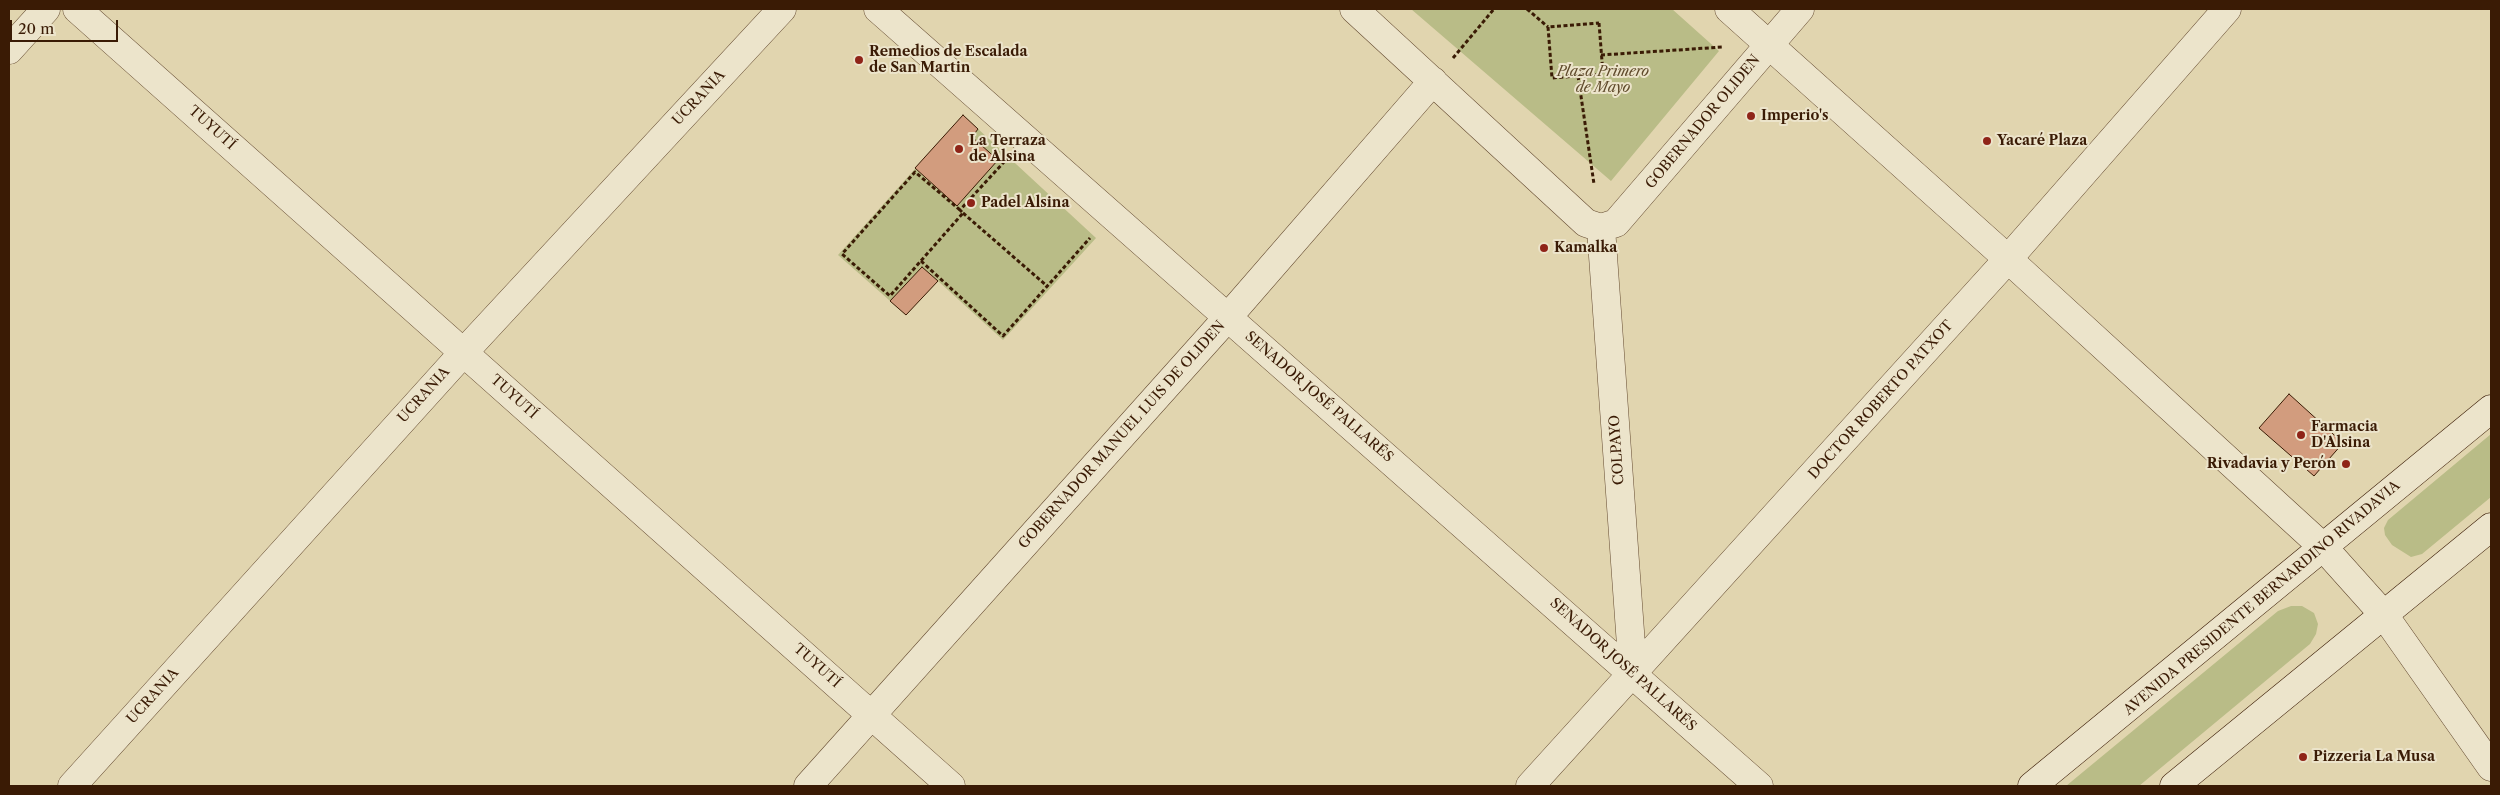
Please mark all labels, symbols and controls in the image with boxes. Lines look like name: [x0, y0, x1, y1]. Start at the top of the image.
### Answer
scale bar: [12, 10, 120, 42]
text: 20 m: [18, 19, 54, 38]
place label: Remedios de Escalada de San Martin: [869, 44, 1028, 76]
street label: GOBERNADOR OLIDEN: [1642, 52, 1764, 192]
marker: Remedios de Escalada de San Martin: [853, 54, 865, 66]
park label: Plaza Primero de Mayo: [1557, 64, 1649, 96]
street label: UCRANIA: [669, 67, 729, 129]
street label: TUYUTÍ: [185, 102, 239, 154]
place label: Imperio's: [1761, 108, 1829, 124]
marker: Imperio's: [1745, 110, 1757, 122]
place label: La Terraza de Alsina: [969, 133, 1046, 166]
place label: Yacaré Plaza: [1997, 133, 2087, 149]
marker: Yacaré Plaza: [1981, 135, 1993, 147]
marker: La Terraza de Alsina: [953, 143, 965, 155]
place label: Padel Alsina: [981, 195, 1070, 211]
marker: Padel Alsina: [965, 197, 977, 209]
place label: Kamalka: [1554, 240, 1617, 256]
marker: Kamalka: [1538, 242, 1550, 254]
street label: DOCTOR ROBERTO PATXOT: [1805, 317, 1957, 483]
street label: GOBERNADOR MANUEL LUIS DE OLIDEN: [1015, 318, 1229, 552]
street label: SENADOR JOSÉ PALLARÉS: [1241, 328, 1397, 466]
street label: UCRANIA: [395, 364, 453, 426]
street label: TUYUTÍ: [487, 371, 541, 423]
street label: COLPAYO: [1606, 414, 1628, 486]
place label: Farmacia D'Alsina: [2311, 419, 2378, 452]
marker: Farmacia D'Alsina: [2295, 429, 2307, 441]
place label: Rivadavia y Perón: [2207, 456, 2336, 472]
marker: Rivadavia y Perón: [2340, 458, 2352, 470]
street label: AVENIDA PRESIDENTE BERNARDINO RIVADAVIA: [2120, 477, 2404, 719]
street label: SENADOR JOSÉ PALLARÉS: [1546, 595, 1700, 735]
street label: TUYUTÍ: [790, 640, 844, 692]
street label: UCRANIA: [124, 665, 182, 727]
place label: Pizzeria La Musa: [2313, 749, 2435, 765]
marker: Pizzeria La Musa: [2297, 751, 2309, 763]

